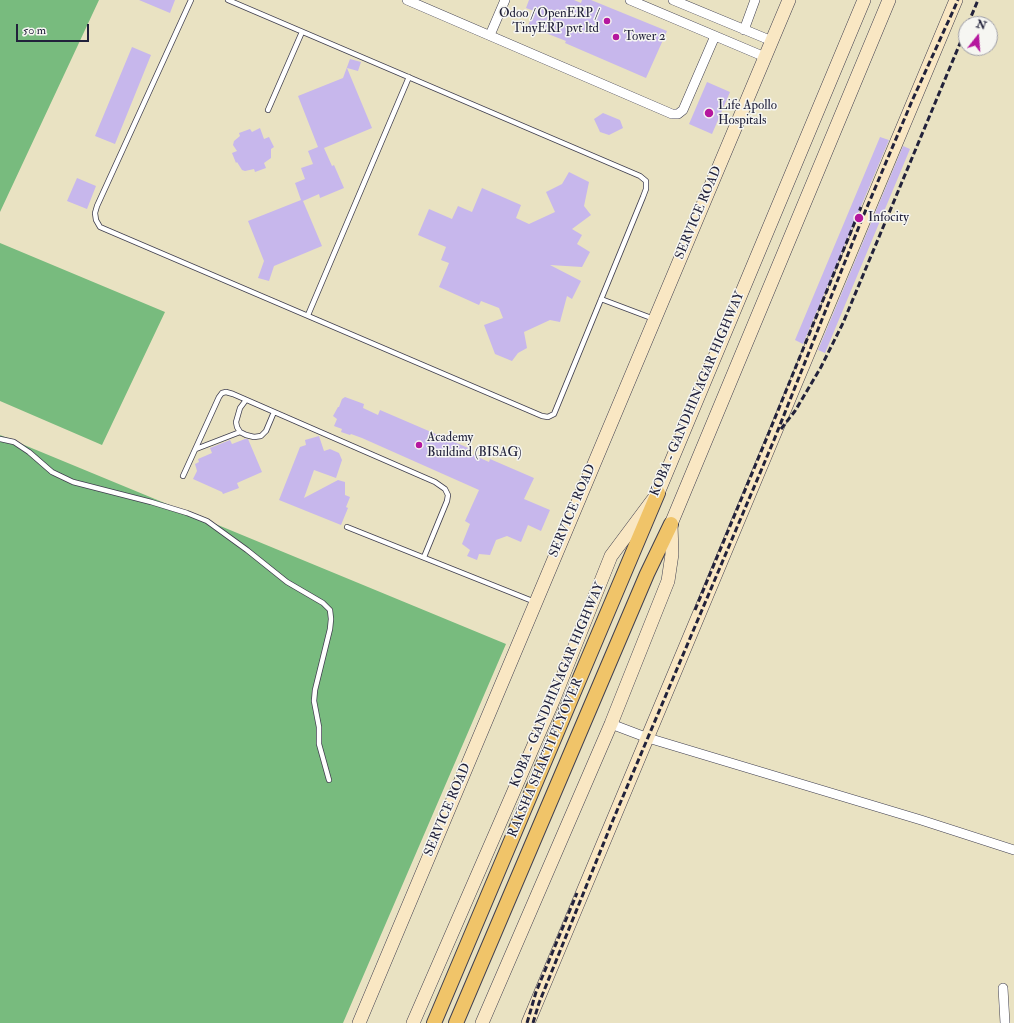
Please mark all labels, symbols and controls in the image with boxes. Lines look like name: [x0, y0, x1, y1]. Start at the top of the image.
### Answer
place label: Odoo / OpenERP / TinyERP pvt ltd: [499, 6, 599, 37]
scale bar: [18, 16, 91, 42]
marker: Odoo / OpenERP / TinyERP pvt ltd: [602, 16, 612, 26]
north arrow: [958, 16, 998, 56]
text: N: [975, 17, 988, 33]
text: 50 m: [23, 23, 46, 38]
place label: Tower 2: [624, 29, 666, 45]
marker: Tower 2: [611, 32, 621, 42]
place label: Life Apollo Hospitals: [718, 98, 777, 129]
marker: Life Apollo Hospitals: [703, 107, 715, 119]
street label: SERVICE ROAD: [672, 164, 726, 262]
place label: Infocity: [868, 210, 909, 226]
marker: Infocity: [853, 212, 865, 224]
street label: KOBA - GANDHINAGAR HIGHWAY: [648, 289, 748, 499]
place label: Academy Buildind (BISAG): [427, 430, 522, 461]
marker: Academy Buildind (BISAG): [414, 440, 424, 450]
street label: SERVICE ROAD: [546, 462, 600, 560]
street label: KOBA - GANDHINAGAR HIGHWAY: [508, 580, 608, 790]
street label: RAKSHA SHAKTI FLYOVER: [505, 676, 587, 840]
street label: SERVICE ROAD: [421, 761, 475, 859]

